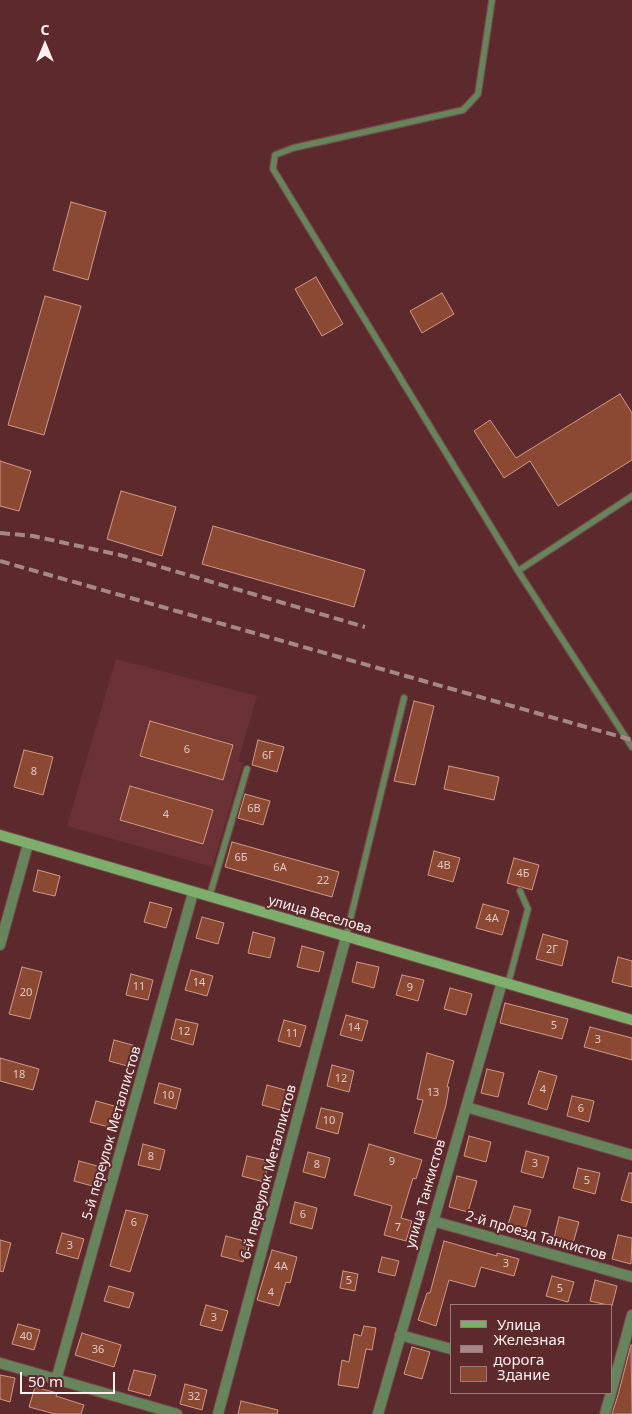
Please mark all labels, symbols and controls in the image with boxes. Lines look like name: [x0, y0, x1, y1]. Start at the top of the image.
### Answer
north arrow: [20, 20, 70, 70]
text: С: [40, 20, 50, 39]
house number: 6: [184, 743, 190, 757]
house number: 6Г: [262, 749, 274, 763]
house number: 8: [31, 765, 37, 779]
house number: 6В: [247, 802, 261, 816]
house number: 4: [163, 808, 169, 822]
house number: 6Б: [234, 851, 248, 865]
house number: 4В: [437, 859, 451, 873]
house number: 6А: [273, 861, 287, 875]
house number: 4Б: [516, 867, 530, 881]
house number: 22: [317, 874, 329, 888]
street label: улица Веселова: [266, 892, 374, 938]
house number: 4А: [485, 912, 499, 926]
house number: 2Г: [546, 943, 558, 957]
house number: 14: [193, 976, 205, 990]
house number: 11: [133, 980, 145, 994]
house number: 9: [407, 981, 413, 995]
house number: 20: [20, 986, 32, 1000]
house number: 5: [551, 1019, 557, 1033]
house number: 14: [348, 1021, 360, 1035]
house number: 12: [178, 1025, 190, 1039]
house number: 11: [286, 1027, 298, 1041]
house number: 3: [595, 1033, 601, 1047]
street label: 5-й переулок Металлистов: [79, 1044, 145, 1222]
house number: 18: [13, 1068, 25, 1082]
house number: 12: [335, 1072, 347, 1086]
street label: 6-й переулок Металлистов: [238, 1083, 300, 1261]
house number: 4: [540, 1083, 546, 1097]
house number: 13: [427, 1086, 439, 1100]
house number: 10: [162, 1089, 174, 1103]
house number: 6: [578, 1102, 584, 1116]
house number: 10: [323, 1114, 335, 1128]
street label: улица Танкистов: [402, 1138, 450, 1250]
house number: 8: [148, 1150, 154, 1164]
house number: 9: [389, 1155, 395, 1169]
house number: 3: [532, 1157, 538, 1171]
house number: 8: [314, 1158, 320, 1172]
house number: 5: [584, 1174, 590, 1188]
house number: 6: [300, 1208, 306, 1222]
street label: 2-й проезд Танкистов: [463, 1208, 609, 1264]
house number: 6: [131, 1216, 137, 1230]
house number: 7: [395, 1221, 401, 1235]
house number: 3: [67, 1239, 73, 1253]
house number: 3: [503, 1257, 509, 1271]
house number: 4А: [274, 1260, 288, 1274]
house number: 5: [346, 1274, 352, 1288]
house number: 5: [557, 1282, 563, 1296]
house number: 4: [268, 1286, 274, 1300]
legend: [450, 1304, 612, 1394]
house number: 3: [211, 1311, 217, 1325]
text: Улица: [497, 1314, 541, 1334]
text: Железная дорога: [493, 1329, 566, 1369]
house number: 40: [20, 1330, 32, 1344]
house number: 36: [92, 1343, 104, 1357]
scale bar: [22, 1362, 118, 1394]
text: Здание: [497, 1364, 550, 1384]
text: 50 m: [28, 1371, 63, 1391]
house number: 32: [188, 1390, 200, 1404]

